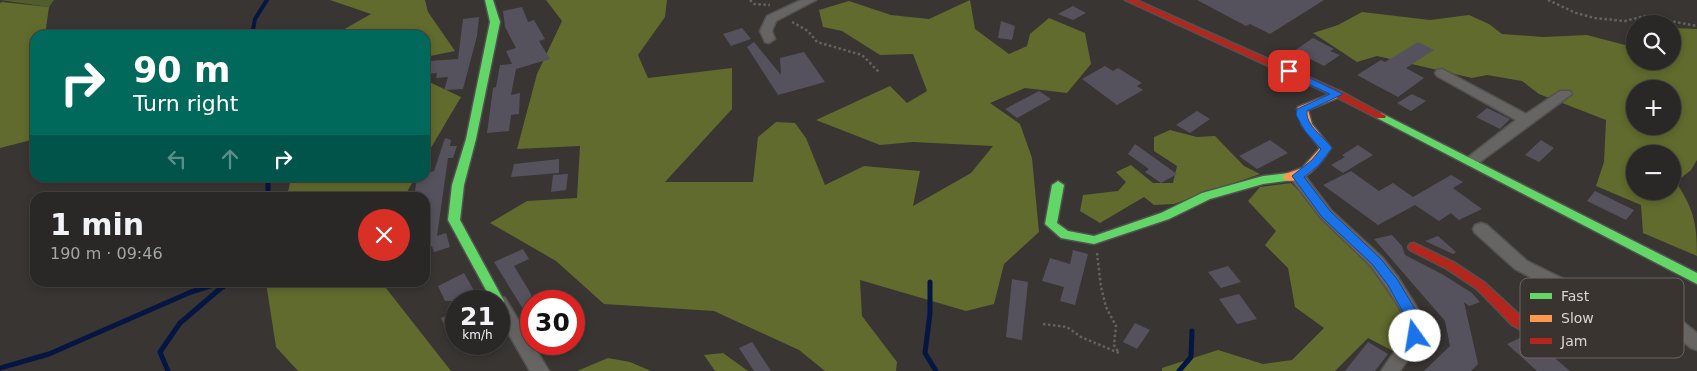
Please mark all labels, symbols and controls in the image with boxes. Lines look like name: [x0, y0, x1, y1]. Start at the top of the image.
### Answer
map controls: [1626, 15, 1681, 200]
button: search: [1626, 15, 1681, 70]
icon: right: [50, 50, 115, 115]
text: 90 m: [133, 50, 230, 90]
pin: [1268, 50, 1310, 92]
icon: arrive: [1275, 57, 1303, 85]
button: +: [1626, 80, 1681, 135]
text: Turn right: [133, 91, 238, 116]
icon: left: [163, 145, 191, 173]
icon: ahead: [216, 145, 244, 173]
icon: right: [269, 145, 297, 173]
button: −: [1626, 145, 1681, 200]
text: 1 min: [50, 207, 144, 242]
button: close: [358, 209, 410, 261]
text: 190 m · 09:46: [50, 244, 163, 263]
legend: [1520, 278, 1684, 358]
text: Fast: [1561, 288, 1590, 304]
speed limit sign: 30: [520, 290, 585, 355]
text: 21: [460, 302, 495, 331]
position arrow: [1388, 309, 1440, 361]
text: Slow: [1561, 310, 1594, 326]
text: km/h: [462, 328, 493, 342]
text: Jam: [1560, 333, 1587, 349]

